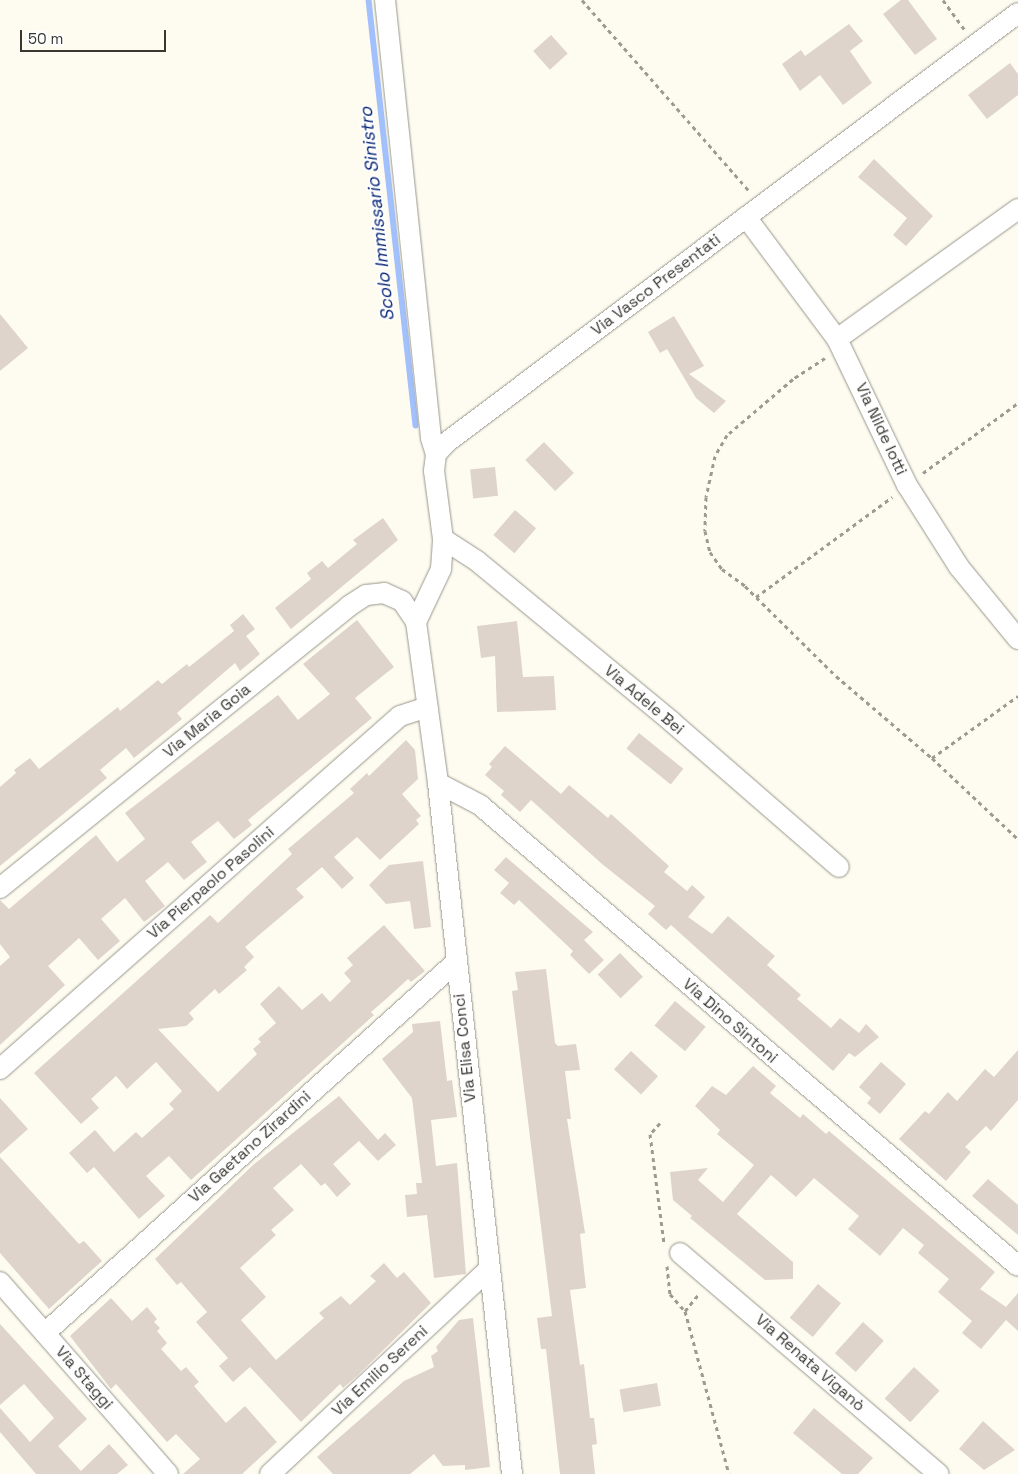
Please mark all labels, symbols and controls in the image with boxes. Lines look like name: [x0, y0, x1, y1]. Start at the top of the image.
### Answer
scale bar: [22, 20, 169, 52]
text: 50 m: [28, 29, 63, 48]
water label: Scolo Immissario Sinistro: [355, 106, 399, 322]
street label: Via Vasco Presentati: [587, 230, 725, 340]
street label: Via Nilde Iotti: [851, 380, 911, 478]
street label: Via Adele Bei: [600, 661, 688, 739]
street label: Via Maria Goia: [159, 680, 255, 762]
street label: Via Pierpaolo Pasolini: [144, 823, 278, 943]
street label: Via Dino Sintoni: [679, 975, 781, 1067]
street label: Via Elisa Conci: [450, 993, 480, 1103]
street label: Via Gaetano Zirardini: [185, 1087, 315, 1207]
street label: Via Renata Viganò: [751, 1310, 869, 1416]
street label: Via Emilio Sereni: [328, 1322, 432, 1420]
street label: Via Staggi: [51, 1342, 117, 1414]

